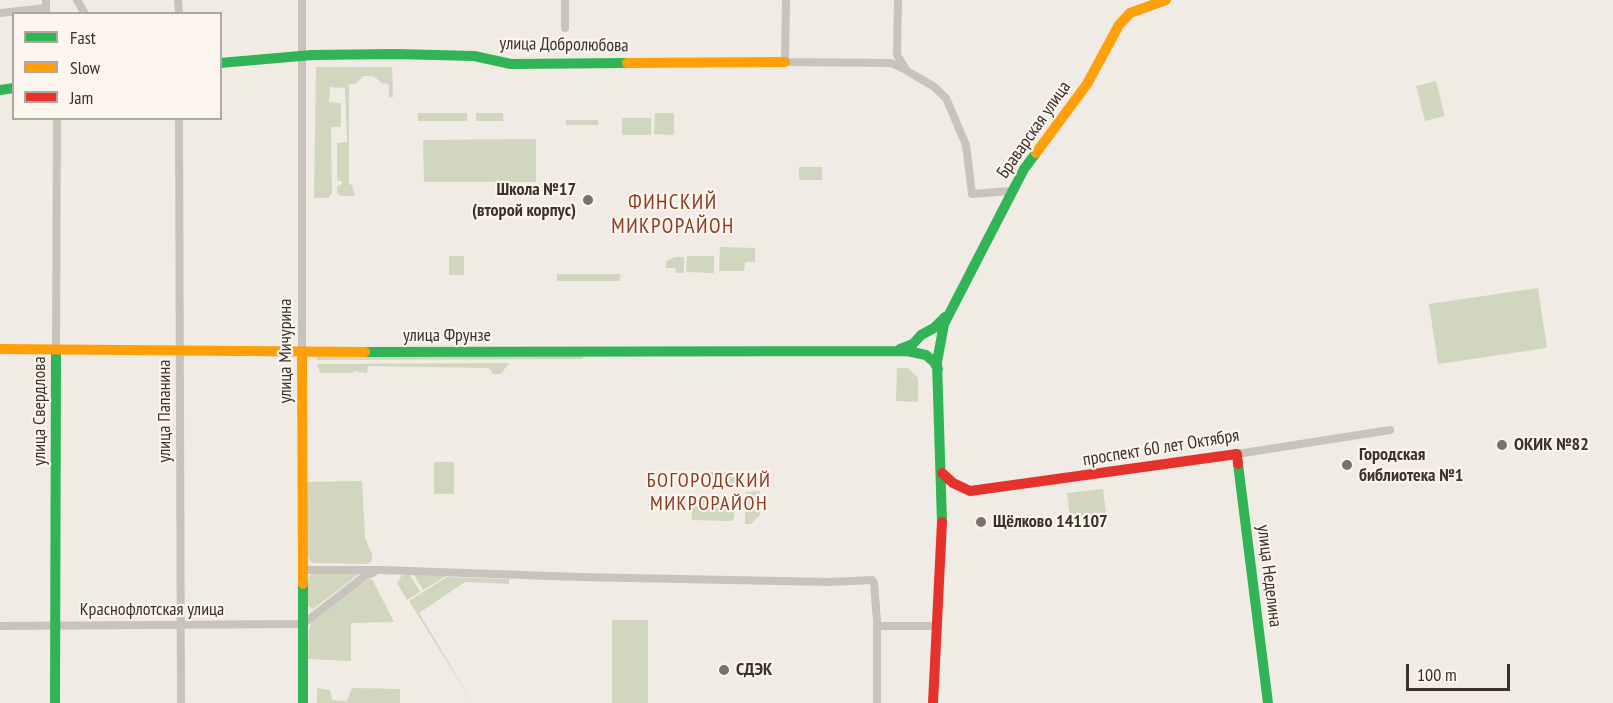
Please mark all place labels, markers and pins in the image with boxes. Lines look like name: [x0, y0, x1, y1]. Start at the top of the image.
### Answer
place label: Школа №17 (второй корпус): [472, 179, 576, 222]
marker: Школа №17 (второй корпус): [581, 193, 595, 207]
place label: ОКИК №82: [1514, 434, 1589, 456]
marker: ОКИК №82: [1495, 438, 1509, 452]
place label: Городская библиотека №1: [1359, 444, 1463, 486]
marker: Городская библиотека №1: [1340, 458, 1354, 472]
place label: Щёлково 141107: [993, 511, 1108, 533]
marker: Щёлково 141107: [974, 515, 988, 529]
place label: СДЭК: [736, 659, 772, 681]
marker: СДЭК: [717, 663, 731, 677]

